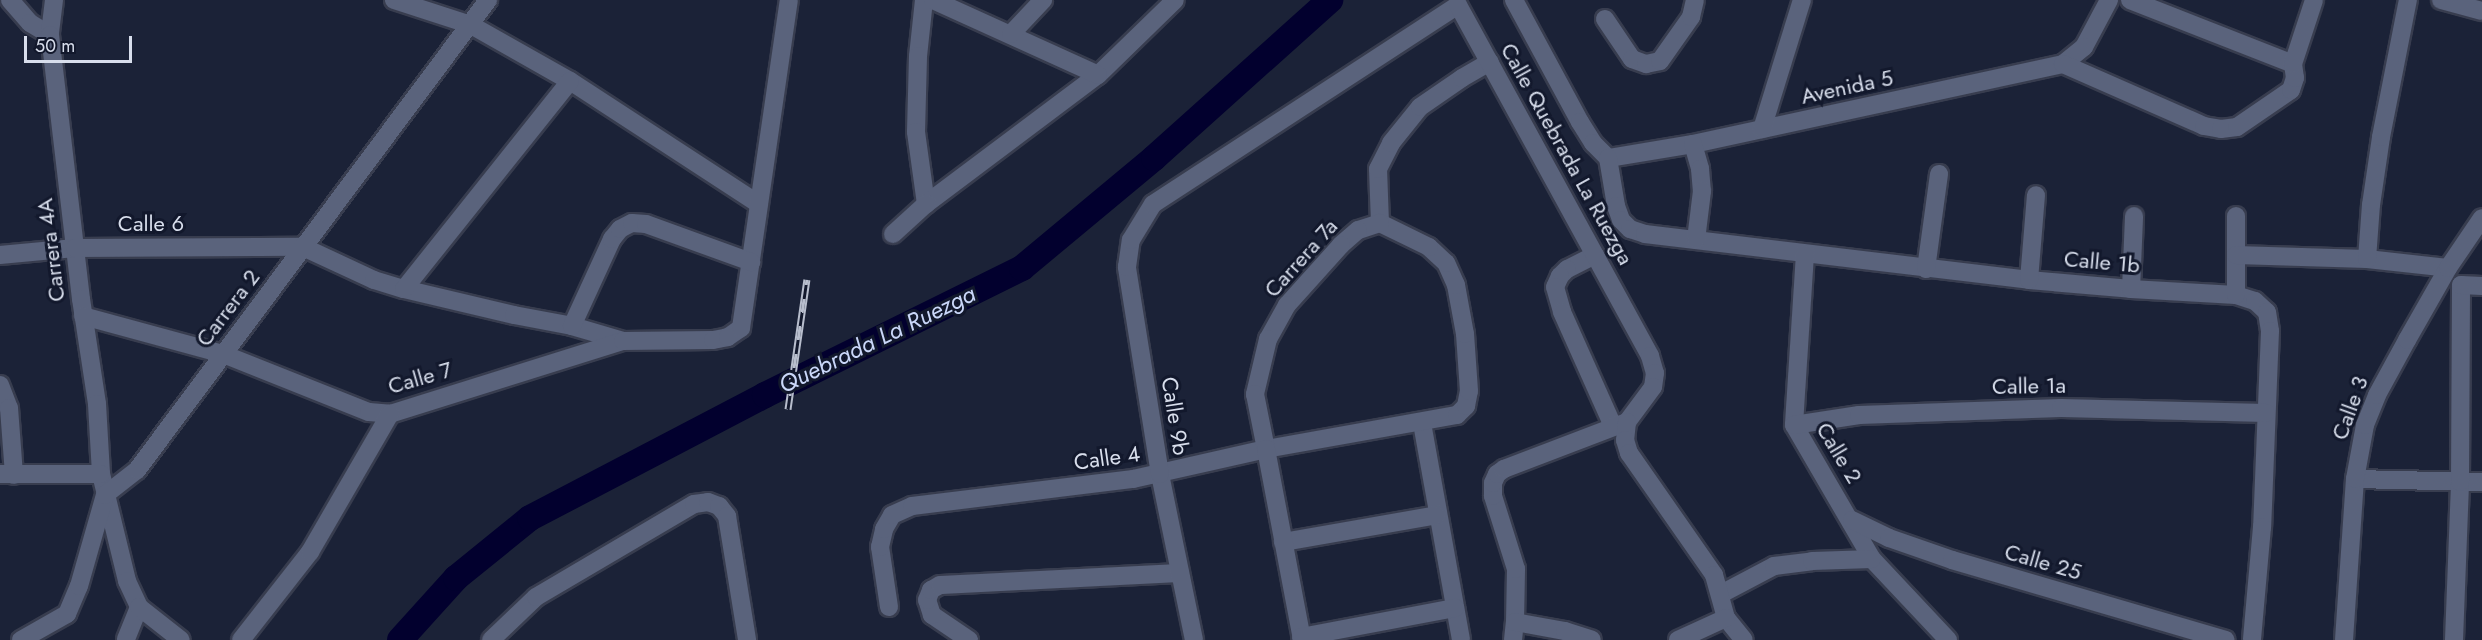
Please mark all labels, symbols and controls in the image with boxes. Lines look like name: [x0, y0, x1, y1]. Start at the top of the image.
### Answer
scale bar: [27, 24, 135, 62]
text: 50 m: [35, 33, 75, 59]
street label: Calle Quebrada La Ruezga: [1495, 39, 1639, 269]
street label: Avenida 5: [1799, 64, 1895, 110]
street label: Carrera 4A: [32, 197, 70, 303]
street label: Calle 6: [118, 211, 184, 237]
street label: Carrera 7a: [1259, 213, 1343, 303]
street label: Calle 1b: [2063, 246, 2141, 278]
street label: Carrera 2: [191, 265, 265, 351]
water label: Quebrada La Ruezga: [774, 279, 980, 399]
street label: Calle 7: [385, 356, 455, 400]
street label: Calle 1a: [1992, 372, 2066, 400]
street label: Calle 3: [2326, 373, 2374, 443]
street label: Calle 9b: [1156, 375, 1194, 457]
street label: Calle 2: [1811, 418, 1867, 488]
street label: Calle 4: [1072, 440, 1142, 476]
street label: Calle 25: [2002, 538, 2084, 586]

